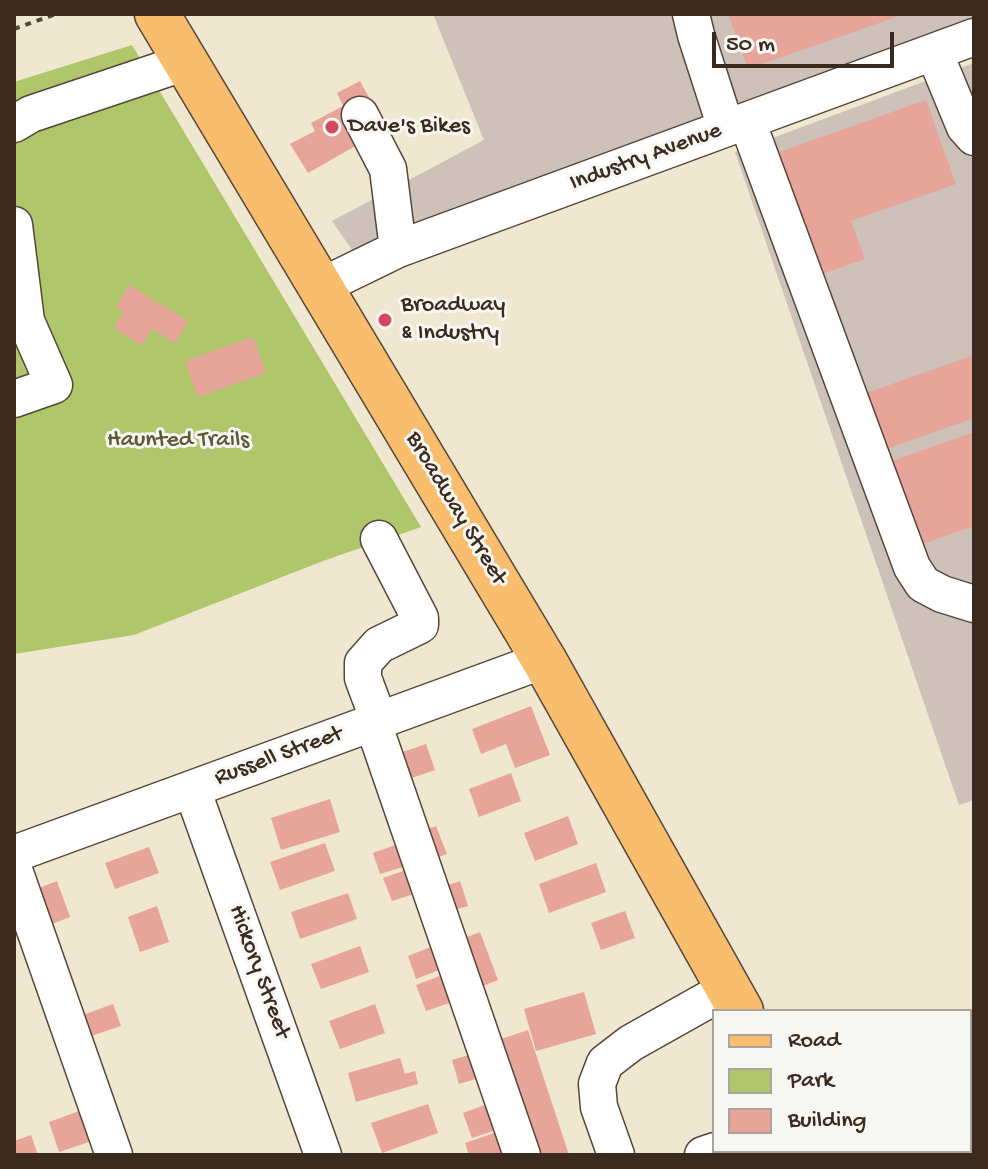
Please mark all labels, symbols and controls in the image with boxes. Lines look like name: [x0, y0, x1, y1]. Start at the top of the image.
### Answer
scale bar: [716, 16, 898, 66]
text: 50 m: [726, 31, 775, 60]
place label: Dave's Bikes: [348, 113, 470, 141]
street label: Industry Avenue: [566, 117, 726, 199]
marker: Dave's Bikes: [323, 118, 341, 136]
place label: Broadway & Industry: [401, 292, 505, 348]
marker: Broadway & Industry: [376, 311, 394, 329]
park label: Haunted Trails: [107, 427, 249, 455]
street label: Broadway Street: [398, 427, 512, 591]
street label: Russell Street: [211, 721, 347, 793]
street label: Hickory Street: [220, 901, 296, 1043]
legend: [712, 1009, 972, 1153]
text: Road: [788, 1027, 840, 1056]
text: Park: [788, 1067, 834, 1096]
text: Building: [788, 1107, 866, 1136]

